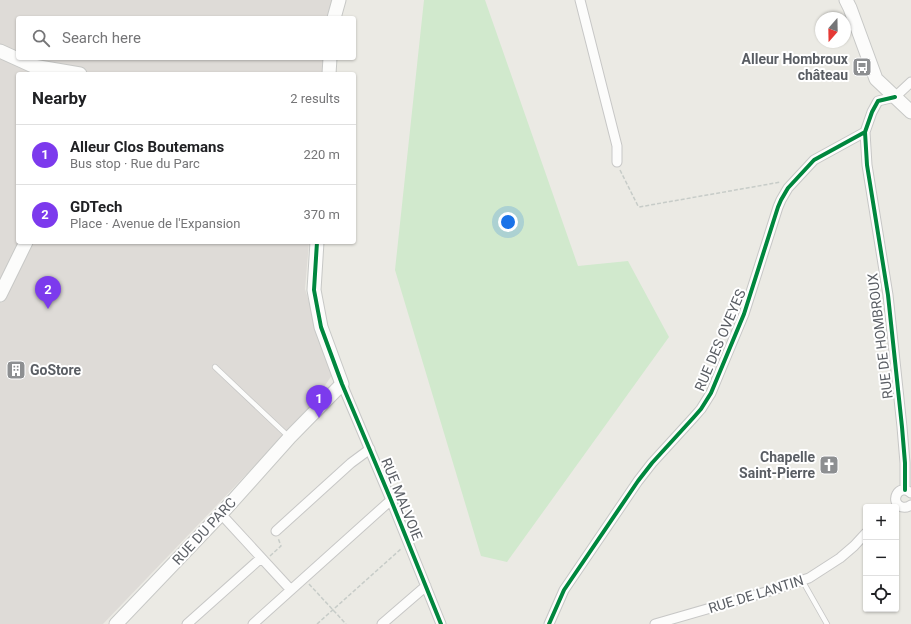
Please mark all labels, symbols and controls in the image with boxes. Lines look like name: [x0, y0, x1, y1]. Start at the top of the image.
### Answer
north arrow: [815, 12, 851, 48]
search box: [16, 16, 356, 60]
icon: search: [30, 27, 52, 49]
text: Search here: [62, 29, 141, 47]
place label: Alleur Hombroux château: [742, 51, 849, 83]
bus stop icon: Alleur Hombroux château: [851, 56, 873, 78]
text: Nearby: [32, 88, 87, 108]
text: 2 results: [290, 91, 340, 106]
text: Alleur Clos Boutemans: [70, 138, 224, 156]
text: 1: [41, 147, 49, 162]
text: 220 m: [303, 147, 340, 162]
text: Bus stop · Rue du Parc: [70, 156, 200, 171]
text: GDTech: [70, 198, 122, 216]
text: 2: [41, 207, 49, 222]
text: 370 m: [303, 207, 340, 222]
your location: [498, 212, 518, 232]
text: Place · Avenue de l'Expansion: [70, 216, 240, 231]
street label: RUE DE HOMBROUX: [864, 272, 896, 400]
pin: 2: [35, 276, 61, 309]
street label: RUE DES OVEYES: [691, 287, 749, 393]
building icon: GoStore: [5, 359, 27, 381]
place label: GoStore: [30, 362, 82, 378]
pin: 1: [306, 385, 332, 418]
place label: Chapelle Saint-Pierre: [739, 449, 815, 481]
church icon: Chapelle Saint-Pierre: [818, 454, 840, 476]
street label: RUE MALVOIE: [378, 456, 426, 542]
street label: RUE DU PARC: [169, 494, 239, 568]
map controls: [863, 504, 899, 612]
button: +: [863, 504, 899, 540]
button: −: [863, 540, 899, 576]
street label: RUE DE LANTIN: [707, 572, 805, 616]
button: locate: [863, 576, 899, 612]

